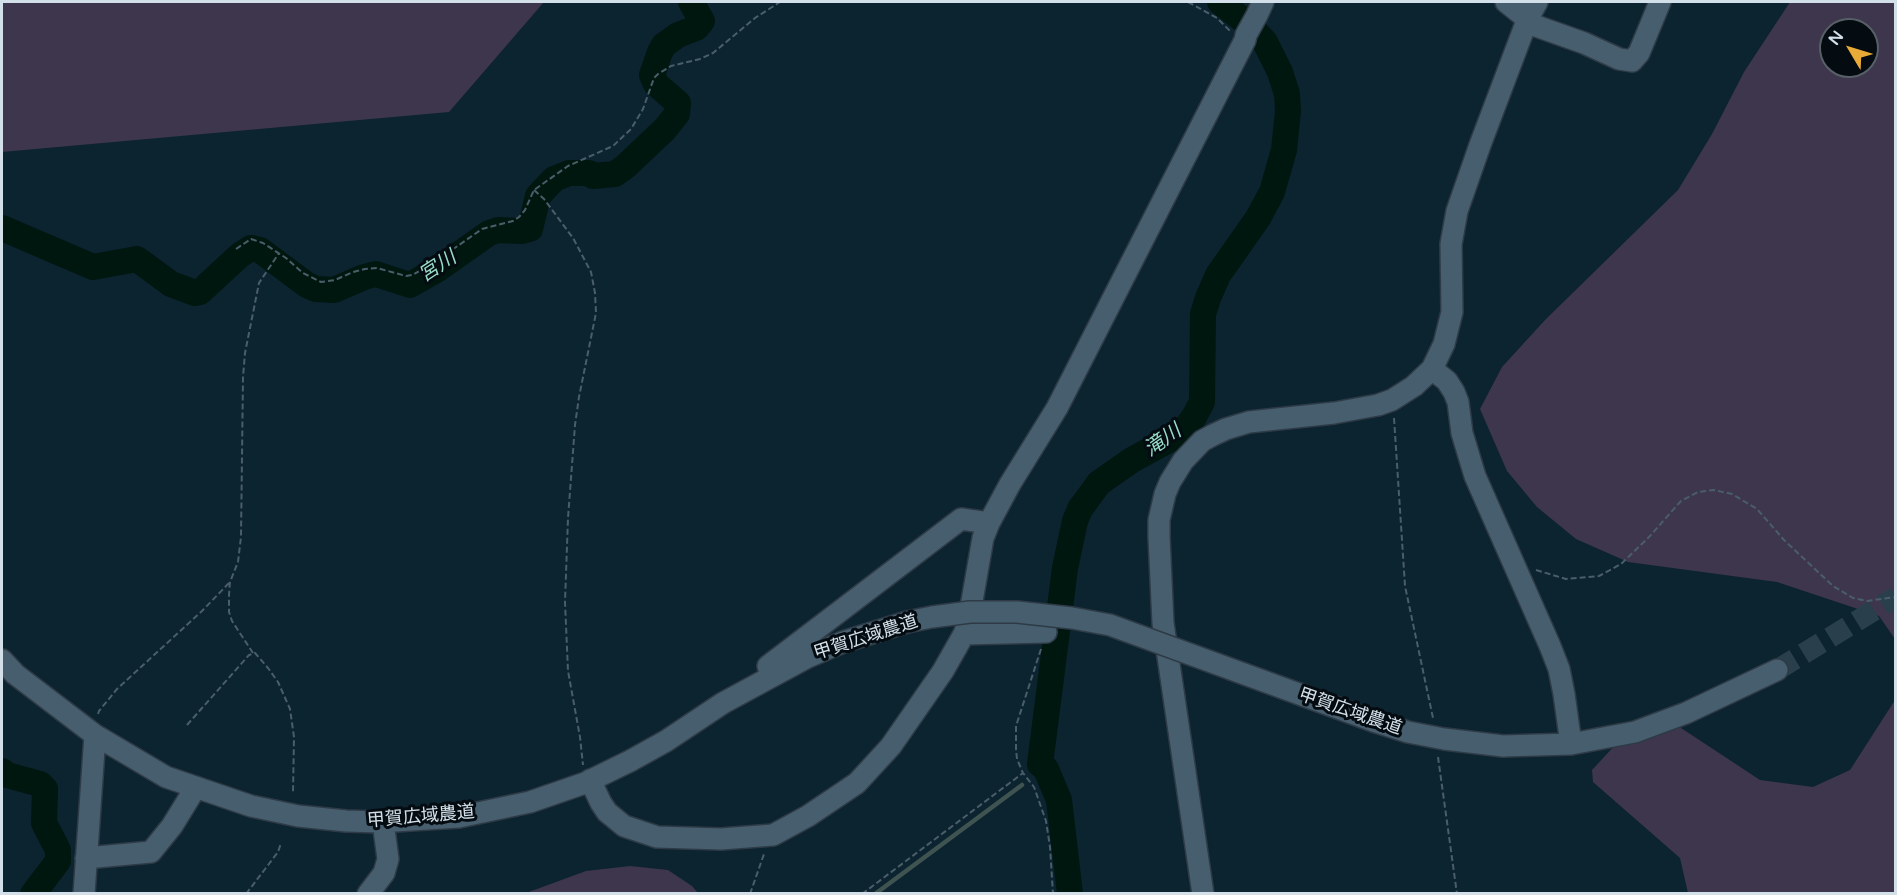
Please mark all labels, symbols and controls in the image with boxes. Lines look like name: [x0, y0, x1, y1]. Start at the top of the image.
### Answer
north arrow: [1819, 18, 1879, 78]
text: N: [1825, 27, 1848, 49]
water label: 宮川: [415, 246, 461, 288]
water label: 滝川: [1140, 420, 1186, 462]
street label: 甲賀広域農道: [811, 611, 921, 665]
street label: 甲賀広域農道: [1295, 684, 1405, 740]
street label: 甲賀広域農道: [366, 802, 476, 832]

